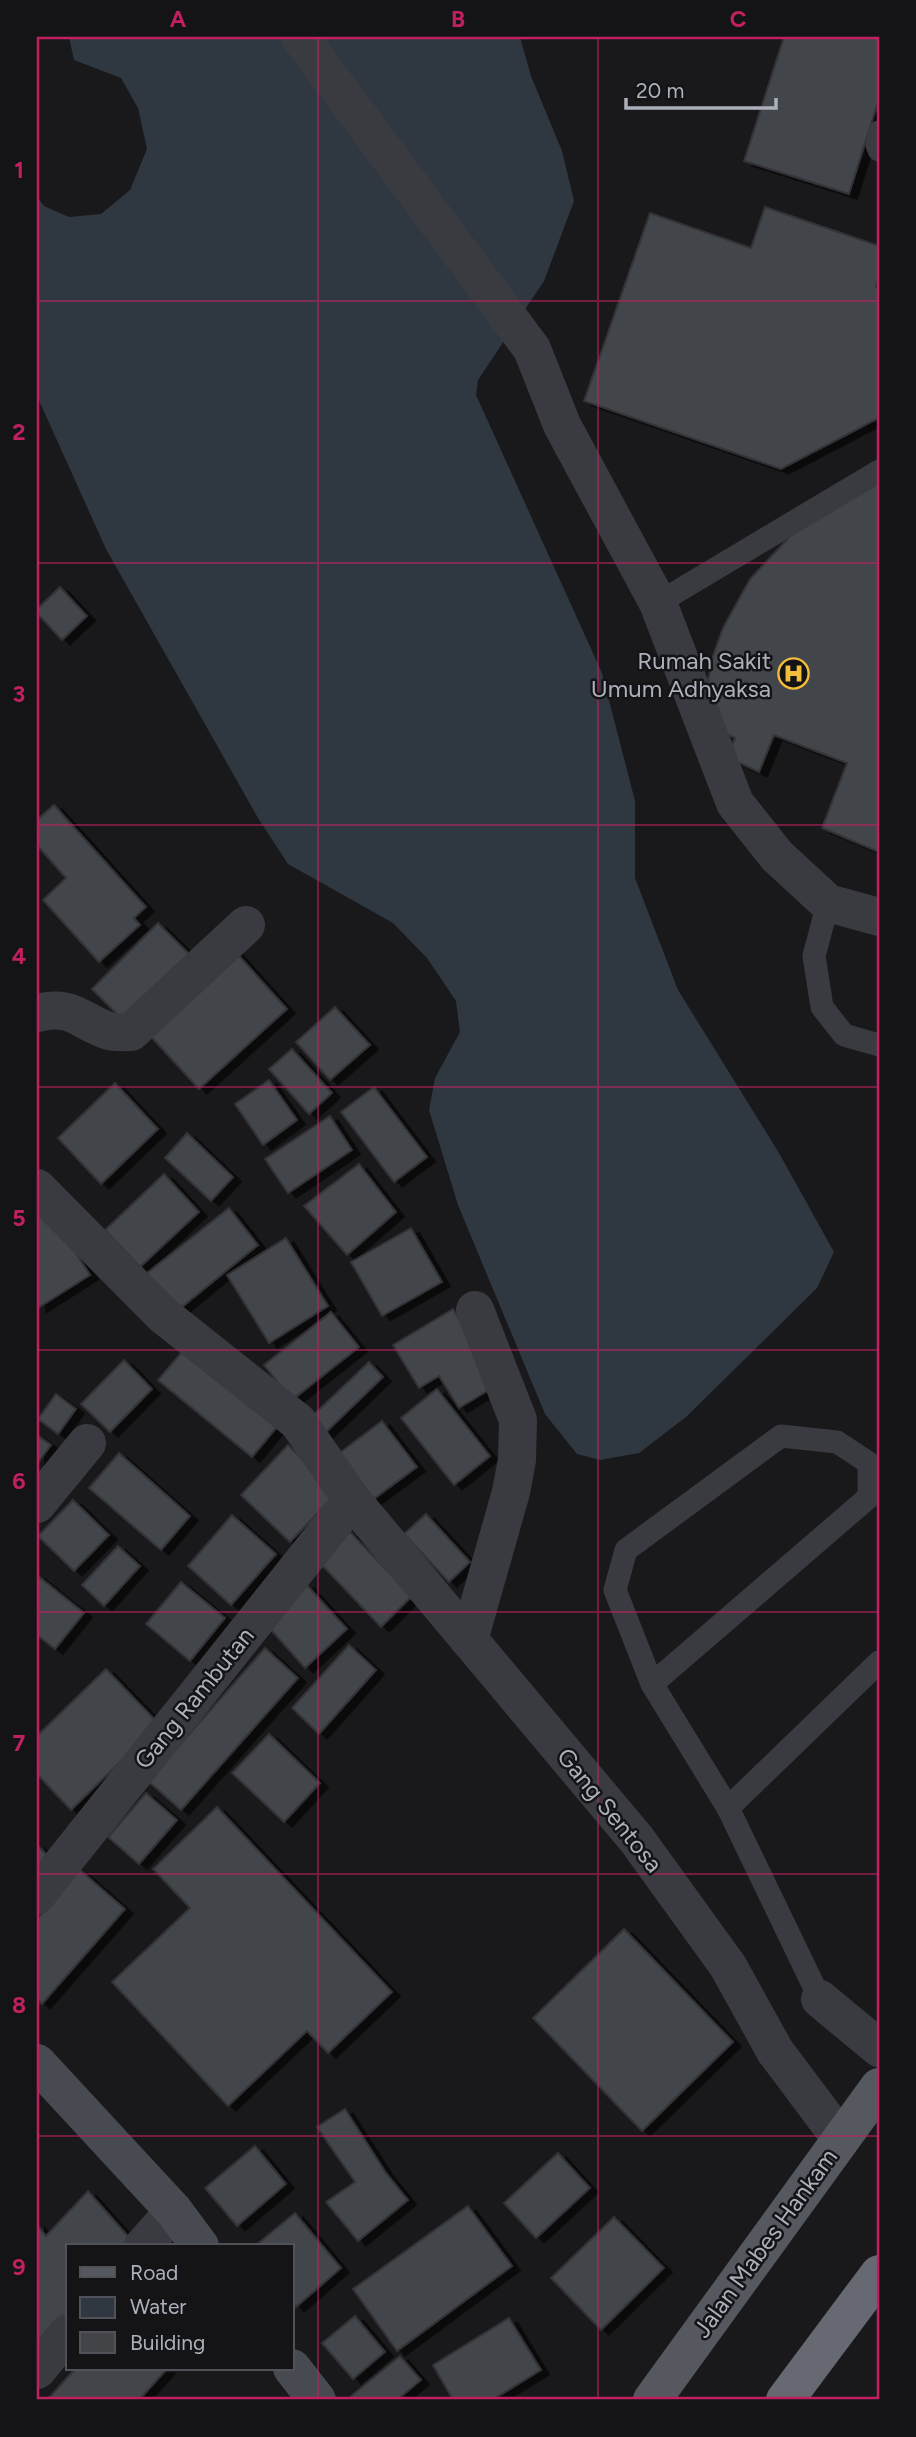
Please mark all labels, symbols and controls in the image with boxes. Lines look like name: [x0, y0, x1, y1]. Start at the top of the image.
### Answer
text: A: [170, 5, 187, 33]
text: B: [451, 5, 465, 33]
text: C: [730, 5, 747, 33]
scale bar: [626, 66, 776, 110]
text: 20 m: [636, 78, 684, 103]
text: 1: [14, 156, 24, 184]
text: 2: [12, 418, 26, 446]
place label: Rumah Sakit Umum Adhyaksa: [591, 646, 771, 703]
hospital icon: Rumah Sakit Umum Adhyaksa: [777, 657, 811, 691]
text: 3: [13, 680, 25, 708]
text: 4: [12, 942, 26, 970]
text: 5: [12, 1204, 26, 1232]
text: 6: [12, 1467, 26, 1495]
street label: Gang Rambutan: [128, 1621, 260, 1775]
text: 7: [13, 1729, 26, 1757]
street label: Gang Sentosa: [551, 1742, 669, 1878]
text: 8: [12, 1991, 26, 2019]
street label: Jalan Mabes Hankam: [687, 2143, 843, 2343]
legend: [66, 2244, 294, 2370]
text: 9: [12, 2253, 26, 2281]
text: Road: [130, 2260, 178, 2285]
text: Water: [130, 2294, 186, 2319]
text: Building: [130, 2330, 205, 2355]

